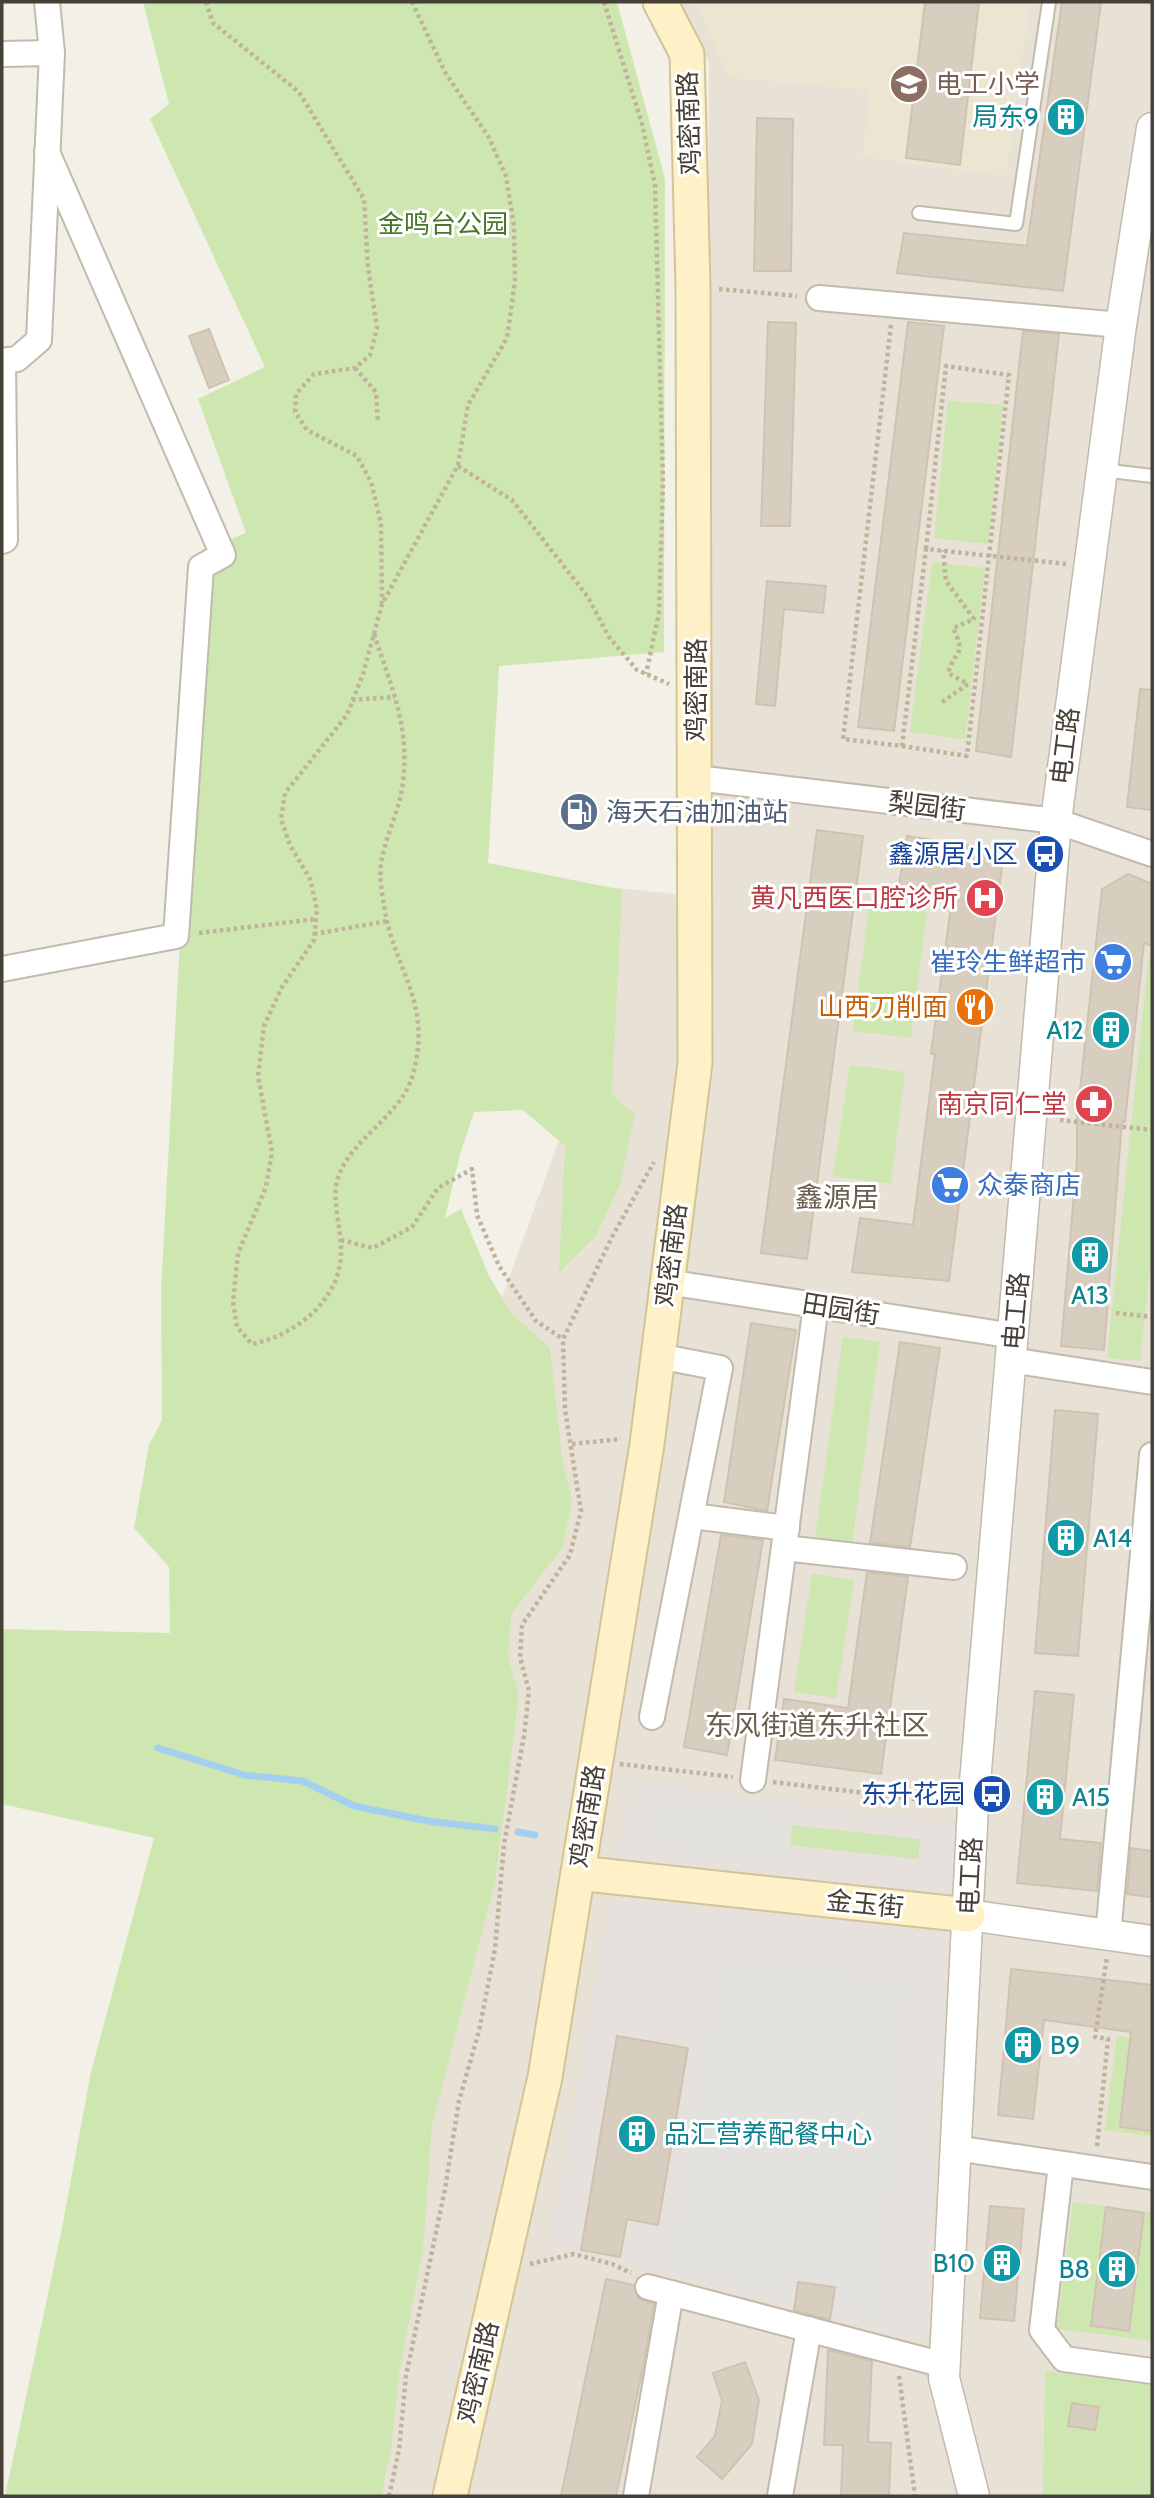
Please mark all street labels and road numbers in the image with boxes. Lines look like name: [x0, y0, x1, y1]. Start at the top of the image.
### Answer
street label: 鸡密南路: [671, 70, 707, 176]
street label: 鸡密南路: [680, 638, 712, 742]
street label: 电工路: [1044, 705, 1086, 787]
street label: 梨园街: [886, 785, 968, 827]
street label: 鸡密南路: [649, 1201, 693, 1309]
street label: 电工路: [997, 1271, 1035, 1351]
street label: 田园街: [800, 1287, 882, 1331]
street label: 鸡密南路: [563, 1762, 611, 1870]
street label: 电工路: [952, 1836, 988, 1916]
street label: 金玉街: [825, 1884, 905, 1924]
street label: 鸡密南路: [451, 2318, 505, 2426]

